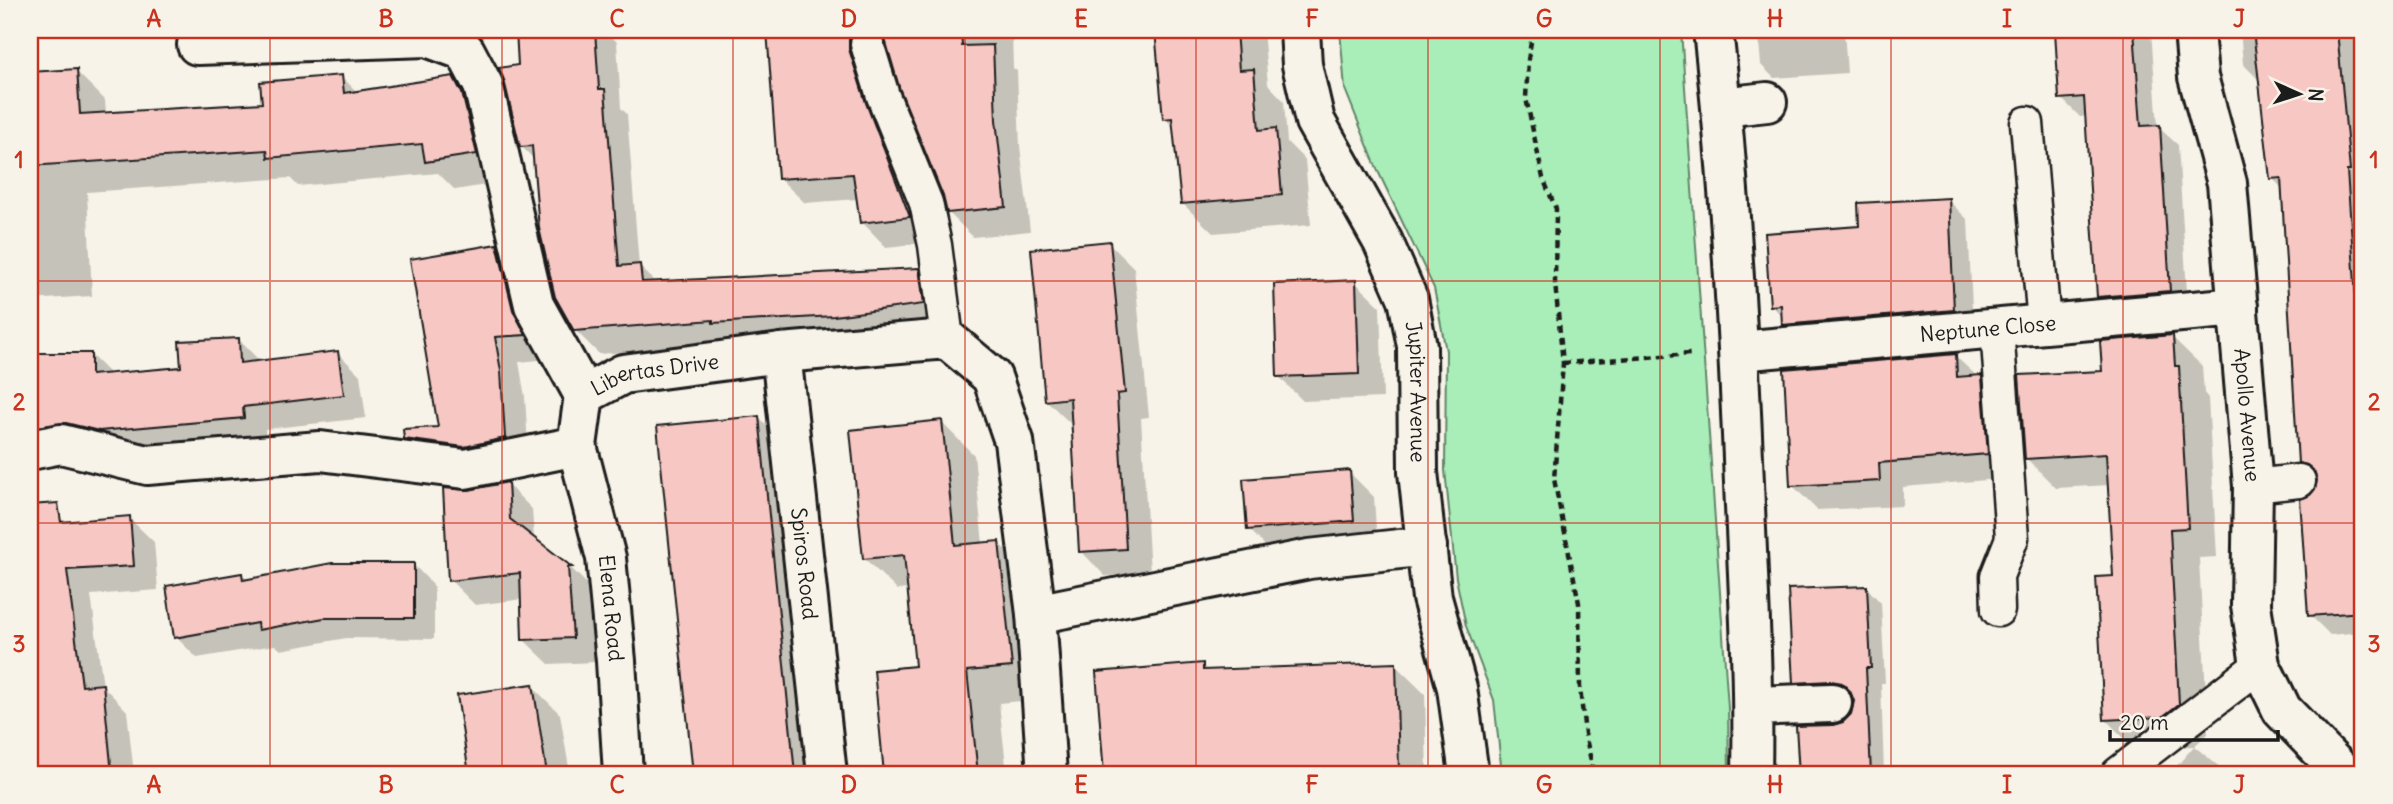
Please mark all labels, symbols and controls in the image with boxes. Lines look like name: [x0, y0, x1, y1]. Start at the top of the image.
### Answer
text: A: [147, 4, 162, 33]
text: B: [378, 4, 394, 33]
text: C: [609, 4, 625, 33]
text: D: [841, 4, 857, 33]
text: E: [1074, 4, 1088, 33]
text: F: [1305, 4, 1319, 33]
text: G: [1536, 4, 1552, 33]
text: H: [1767, 4, 1783, 33]
text: I: [2002, 4, 2012, 33]
text: J: [2233, 4, 2245, 33]
north arrow: [2264, 60, 2334, 130]
text: N: [2304, 88, 2328, 102]
text: 1: [14, 145, 24, 174]
text: 1: [2369, 145, 2379, 174]
street label: Neptune Close: [1919, 309, 2057, 348]
street label: Jupiter Avenue: [1399, 318, 1432, 463]
street label: Libertas Drive: [586, 347, 720, 402]
street label: Apollo Avenue: [2228, 347, 2267, 483]
text: 2: [13, 387, 26, 416]
text: 2: [2368, 387, 2381, 416]
street label: Spiros Road: [785, 506, 824, 621]
street label: Elena Road: [593, 554, 630, 663]
text: 3: [12, 629, 26, 658]
text: 3: [2367, 629, 2381, 658]
scale bar: [2110, 699, 2278, 743]
text: 20 m: [2120, 709, 2169, 736]
text: A: [147, 770, 162, 799]
text: B: [378, 770, 394, 799]
text: C: [609, 770, 625, 799]
text: D: [841, 770, 857, 799]
text: E: [1074, 770, 1088, 799]
text: F: [1305, 770, 1319, 799]
text: G: [1536, 770, 1552, 799]
text: H: [1767, 770, 1783, 799]
text: I: [2002, 770, 2012, 799]
text: J: [2233, 770, 2245, 799]

